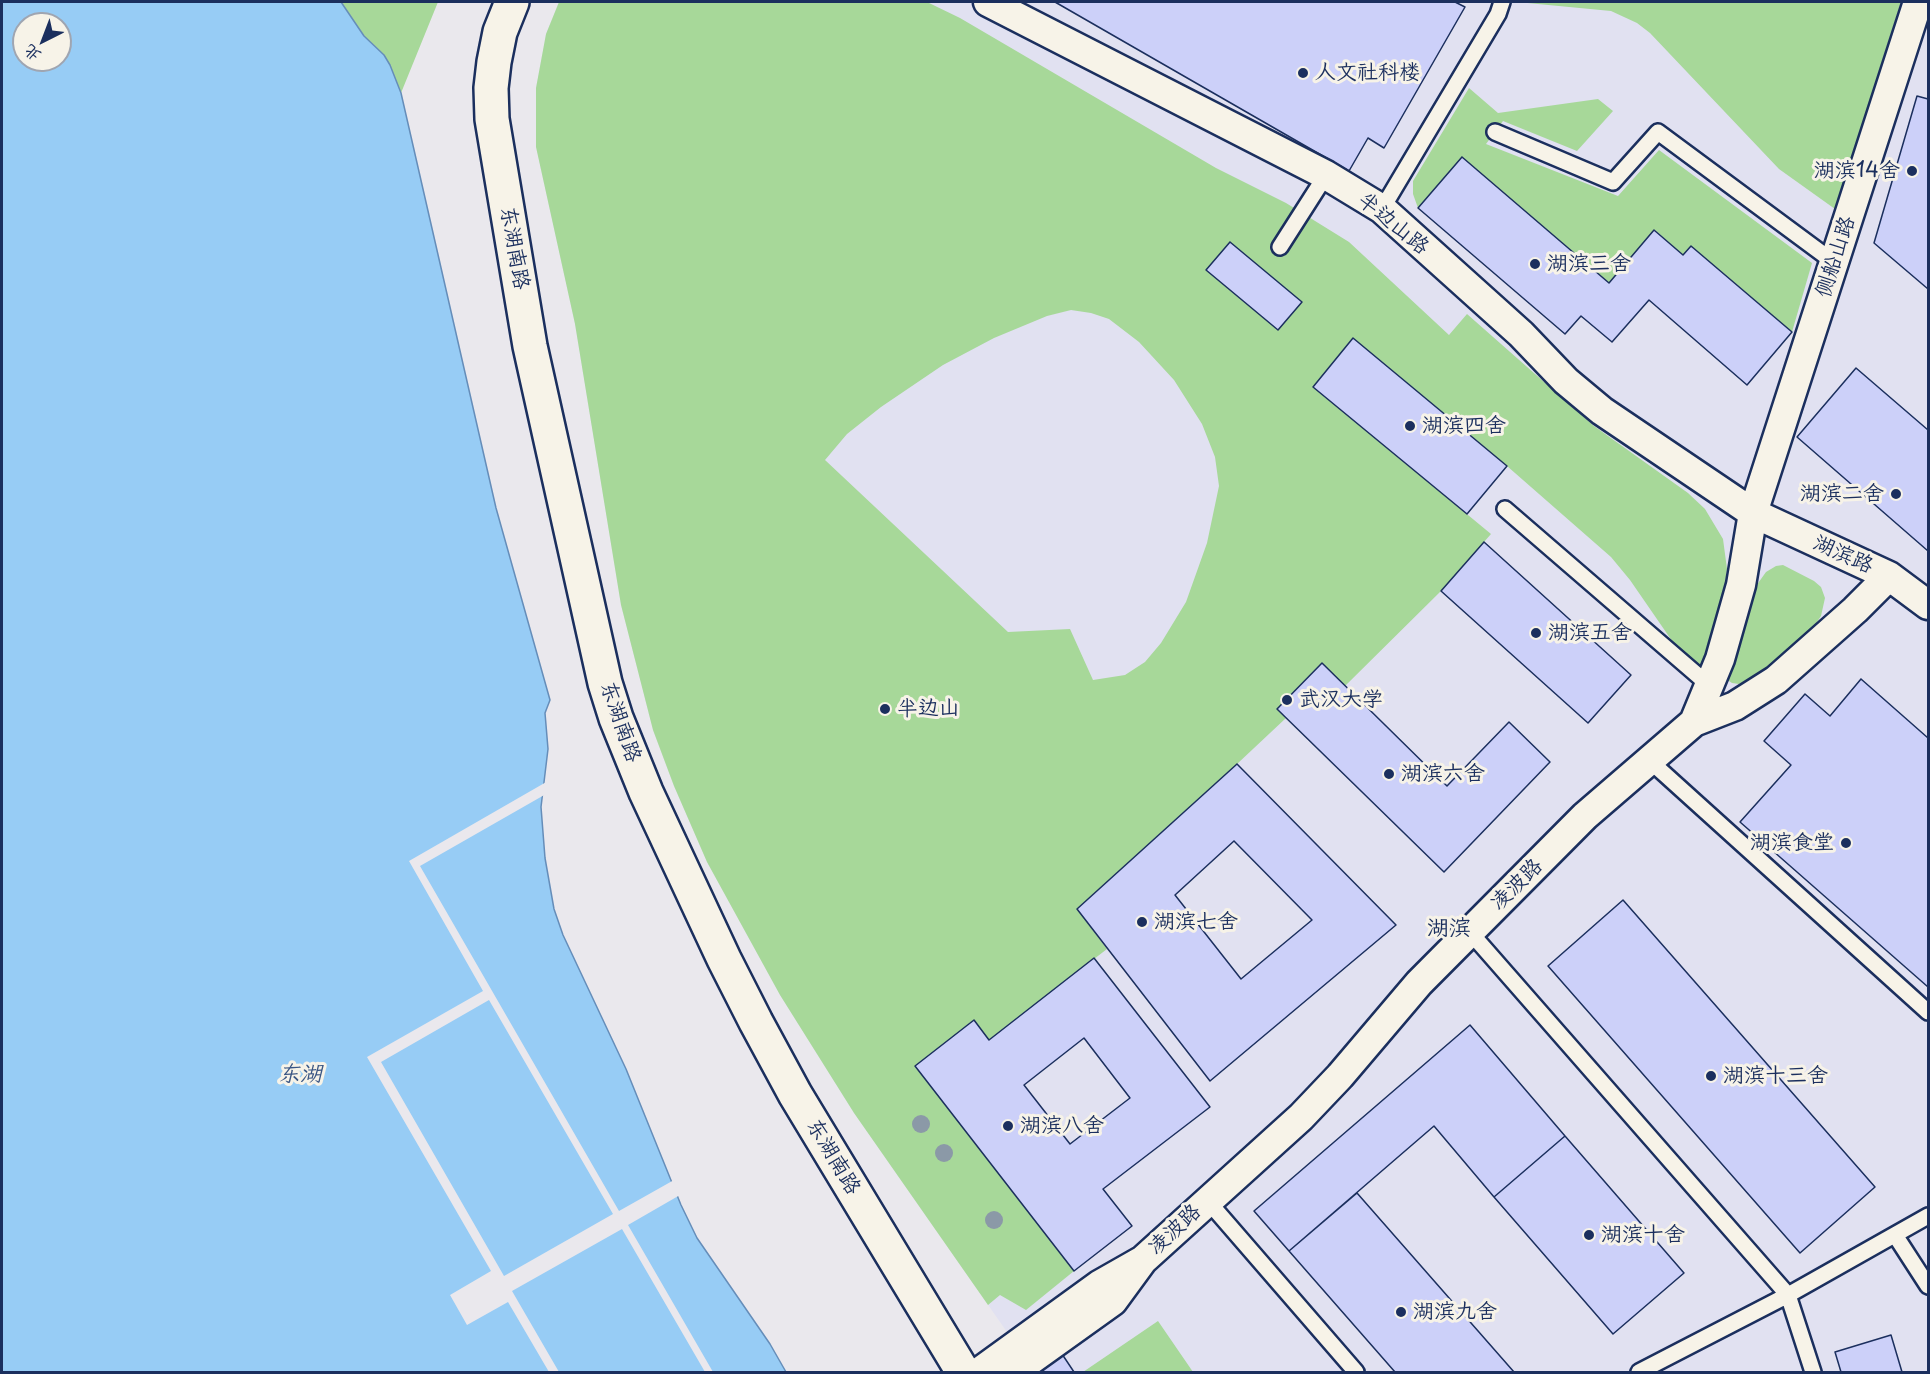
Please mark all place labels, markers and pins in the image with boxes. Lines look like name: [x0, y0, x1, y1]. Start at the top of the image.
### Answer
place label: 人文社科楼: [1315, 60, 1420, 86]
marker: 人文社科楼: [1296, 66, 1310, 80]
place label: 湖滨14舍: [1814, 158, 1900, 184]
marker: 湖滨14舍: [1905, 164, 1919, 178]
place label: 湖滨三舍: [1547, 251, 1631, 277]
marker: 湖滨三舍: [1528, 257, 1542, 271]
place label: 湖滨四舍: [1422, 413, 1506, 439]
marker: 湖滨四舍: [1403, 419, 1417, 433]
place label: 湖滨二舍: [1800, 481, 1884, 507]
marker: 湖滨二舍: [1889, 487, 1903, 501]
place label: 湖滨五舍: [1548, 620, 1632, 646]
marker: 湖滨五舍: [1529, 626, 1543, 640]
place label: 武汉大学: [1299, 687, 1383, 713]
marker: 武汉大学: [1280, 693, 1294, 707]
place label: 半边山: [897, 696, 960, 722]
marker: 半边山: [878, 702, 892, 716]
place label: 湖滨六舍: [1401, 761, 1485, 787]
marker: 湖滨六舍: [1382, 767, 1396, 781]
place label: 湖滨食堂: [1750, 830, 1834, 856]
marker: 湖滨食堂: [1839, 836, 1853, 850]
place label: 湖滨七舍: [1154, 909, 1238, 935]
marker: 湖滨七舍: [1135, 915, 1149, 929]
place label: 湖滨十三舍: [1723, 1063, 1828, 1089]
marker: 湖滨十三舍: [1704, 1069, 1718, 1083]
place label: 湖滨八舍: [1020, 1113, 1104, 1139]
marker: 湖滨八舍: [1001, 1119, 1015, 1133]
place label: 湖滨十舍: [1601, 1222, 1685, 1248]
marker: 湖滨十舍: [1582, 1228, 1596, 1242]
place label: 湖滨九舍: [1413, 1299, 1497, 1325]
marker: 湖滨九舍: [1394, 1305, 1408, 1319]

